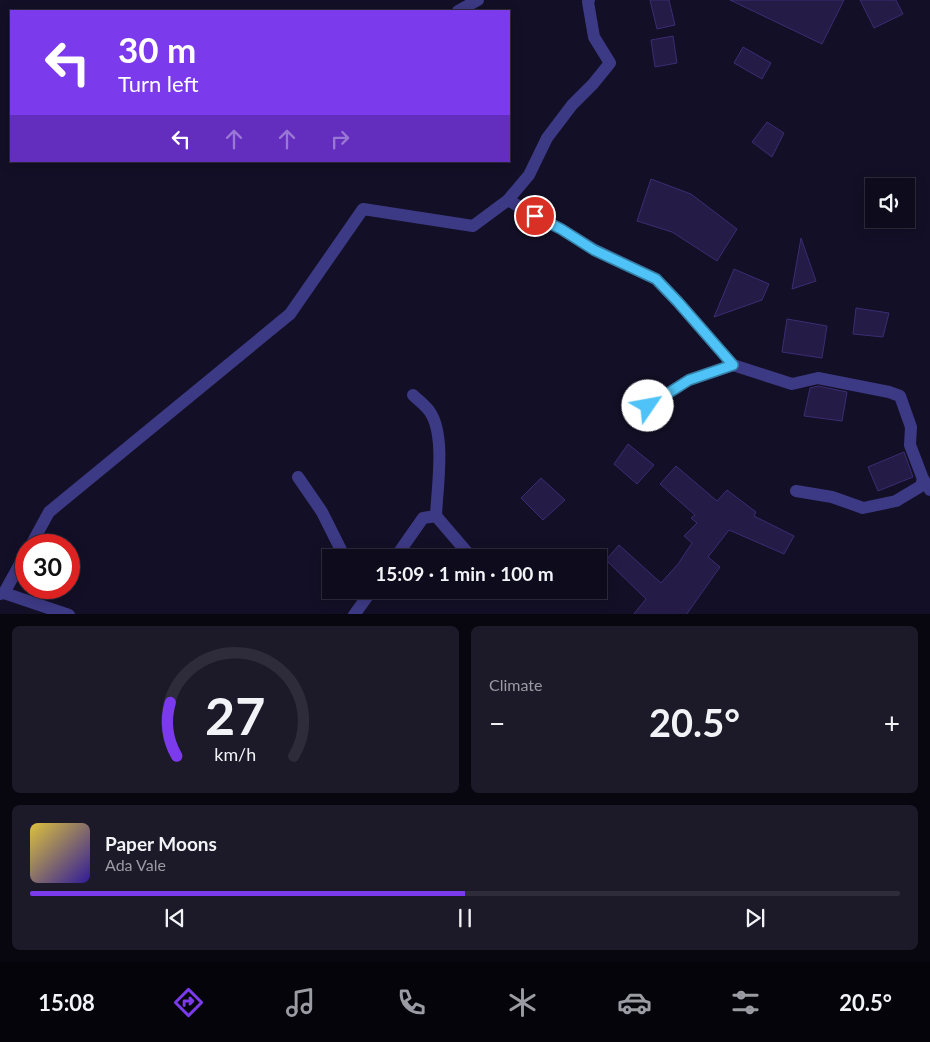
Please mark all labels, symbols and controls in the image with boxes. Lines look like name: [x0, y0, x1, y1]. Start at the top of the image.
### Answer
text: 30 m: [118, 28, 196, 70]
icon: left: [35, 30, 100, 95]
text: Turn left: [118, 70, 199, 97]
icon: left: [167, 125, 195, 153]
icon: ahead: [220, 125, 248, 153]
icon: ahead: [273, 125, 301, 153]
icon: right: [326, 125, 354, 153]
map controls: [865, 178, 915, 228]
button: sound: [865, 178, 915, 228]
pin: [514, 195, 556, 237]
icon: arrive: [521, 202, 549, 230]
position arrow: [621, 379, 673, 431]
speed limit sign: 30: [15, 534, 80, 599]
text: 15:09 · 1 min · 100 m: [375, 562, 554, 585]
text: Climate: [489, 675, 542, 694]
text: 27: [205, 684, 266, 746]
text: 20.5°: [649, 699, 740, 745]
text: −: [489, 706, 505, 740]
text: +: [884, 706, 900, 740]
text: km/h: [215, 743, 256, 765]
text: Paper Moons: [105, 832, 217, 855]
text: Ada Vale: [105, 855, 166, 874]
icon: previous: [161, 904, 189, 932]
icon: pause: [451, 904, 479, 932]
icon: next: [741, 904, 769, 932]
icon: directions: [171, 985, 206, 1020]
icon: music: [283, 985, 318, 1020]
icon: phone: [394, 985, 429, 1020]
icon: climate: [505, 985, 540, 1020]
icon: car: [617, 985, 652, 1020]
icon: filters: [728, 985, 763, 1020]
text: 15:08: [38, 989, 95, 1016]
text: 20.5°: [839, 989, 892, 1016]

